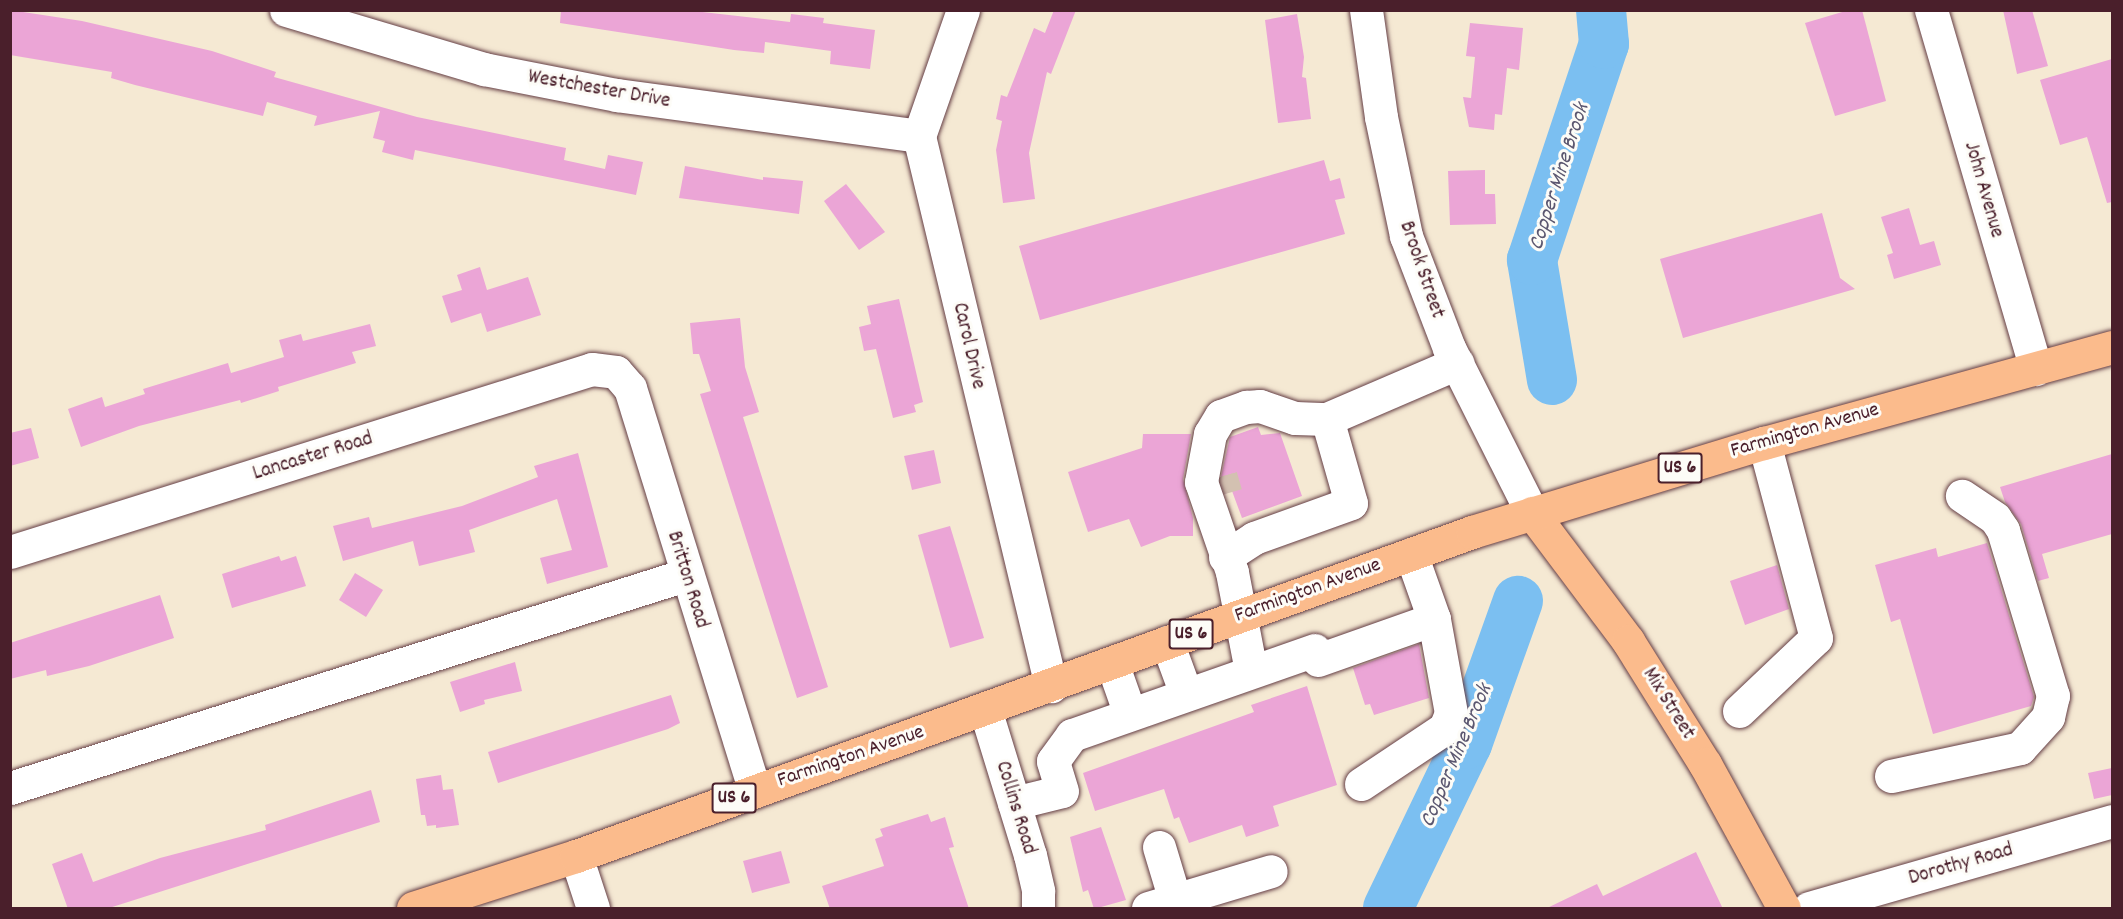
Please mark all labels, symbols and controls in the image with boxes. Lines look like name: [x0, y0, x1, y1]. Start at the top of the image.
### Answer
street label: Westchester Drive: [526, 65, 672, 115]
water label: Copper Mine Brook: [1524, 100, 1596, 254]
street label: John Avenue: [1957, 139, 2009, 241]
street label: Brook Street: [1393, 218, 1449, 322]
street label: Carol Drive: [946, 300, 990, 392]
street label: Farmington Avenue: [1728, 398, 1882, 464]
street label: Lancaster Road: [250, 427, 376, 487]
road number: US 6: [1658, 451, 1702, 485]
street label: Britton Road: [660, 528, 714, 632]
street label: Farmington Avenue: [1232, 553, 1384, 629]
road number: US 6: [1168, 617, 1214, 651]
street label: Mix Street: [1636, 663, 1700, 745]
water label: Copper Mine Brook: [1415, 681, 1499, 831]
street label: Farmington Avenue: [774, 720, 928, 794]
street label: Collins Road: [989, 758, 1041, 858]
road number: US 6: [712, 781, 756, 815]
street label: Dorothy Road: [1906, 838, 2016, 892]

